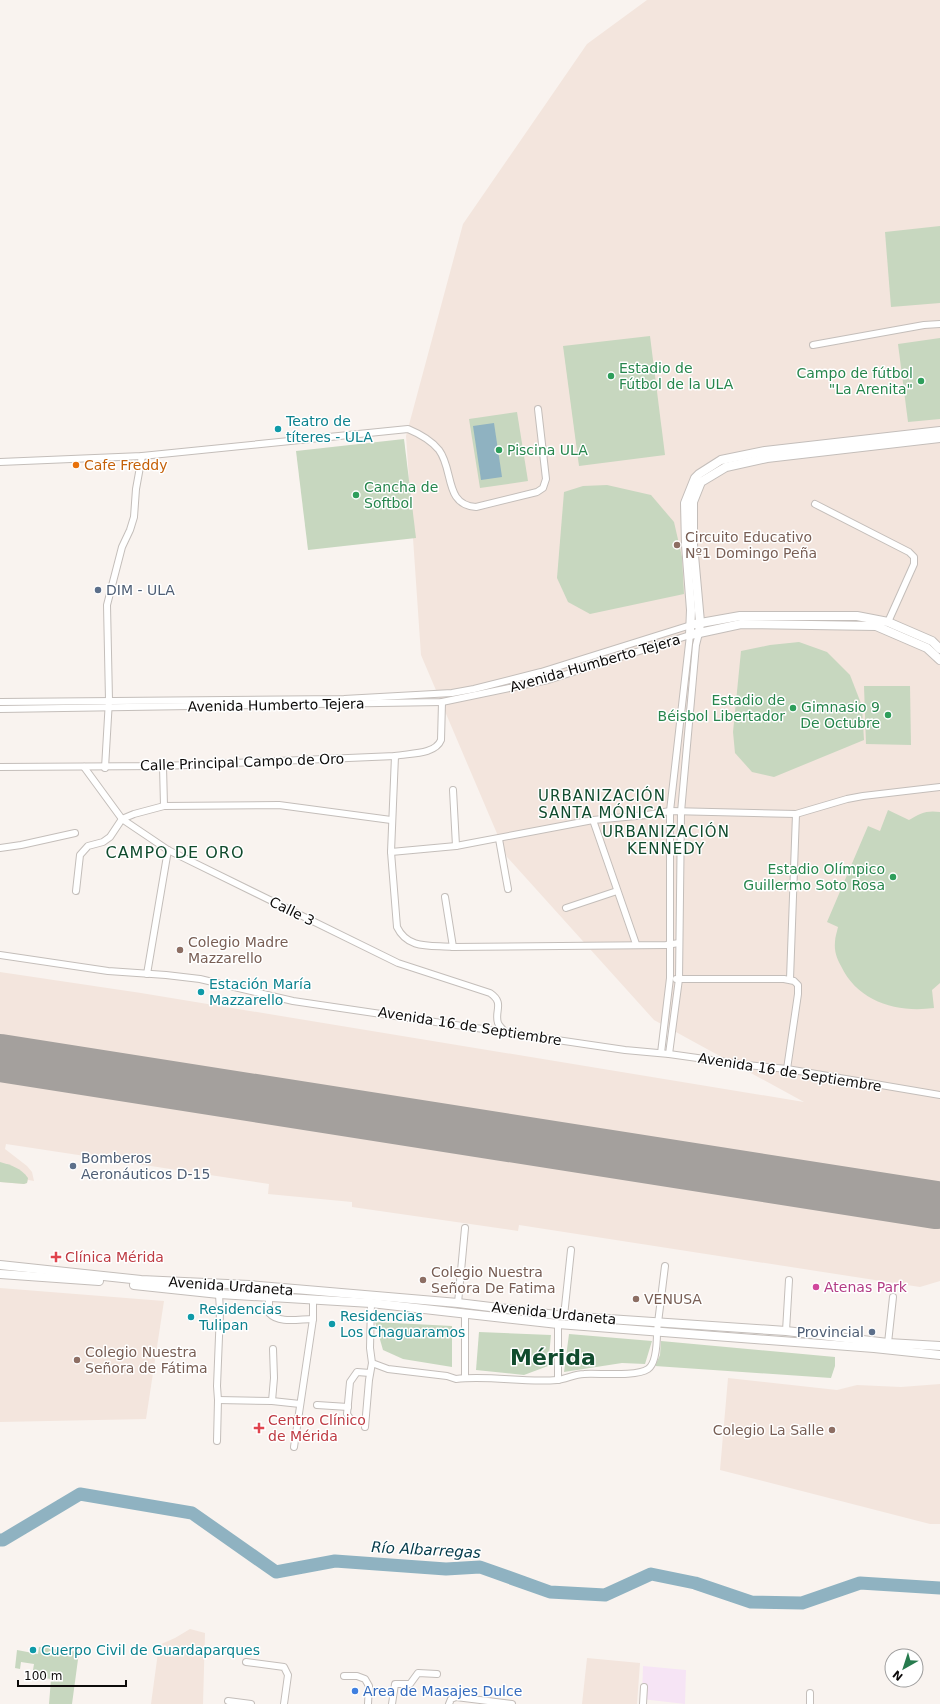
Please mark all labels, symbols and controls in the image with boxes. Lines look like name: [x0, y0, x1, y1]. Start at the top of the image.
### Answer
place label: Estadio de Fútbol de la ULA: [619, 360, 734, 392]
place label: Campo de fútbol "La Arenita": [797, 365, 913, 397]
marker: Estadio de Fútbol de la ULA: [606, 371, 616, 381]
marker: Campo de fútbol "La Arenita": [916, 376, 926, 386]
place label: Teatro de títeres - ULA: [285, 413, 373, 445]
marker: Teatro de títeres - ULA: [273, 424, 283, 434]
place label: Piscina ULA: [507, 442, 588, 458]
marker: Piscina ULA: [494, 445, 504, 455]
place label: Cafe Freddy: [84, 457, 168, 473]
marker: Cafe Freddy: [71, 460, 81, 470]
place label: Cancha de Softbol: [364, 479, 438, 511]
marker: Cancha de Softbol: [351, 490, 361, 500]
place label: Circuito Educativo Nº1 Domingo Peña: [685, 529, 817, 561]
marker: Circuito Educativo Nº1 Domingo Peña: [672, 540, 682, 550]
place label: DIM - ULA: [106, 582, 175, 598]
marker: DIM - ULA: [93, 585, 103, 595]
street label: Avenida Humberto Tejera: [508, 631, 682, 695]
place label: Estadio de Béisbol Libertador: [658, 692, 785, 724]
street label: Avenida Humberto Tejera: [187, 695, 365, 715]
place label: Gimnasio 9 De Octubre: [800, 699, 880, 731]
marker: Estadio de Béisbol Libertador: [788, 703, 798, 713]
marker: Gimnasio 9 De Octubre: [883, 710, 893, 720]
street label: Calle Principal Campo de Oro: [140, 750, 344, 774]
district label: URBANIZACIÓN SANTA MÓNICA: [538, 786, 666, 822]
district label: URBANIZACIÓN KENNEDY: [602, 822, 730, 858]
district label: CAMPO DE ORO: [105, 843, 245, 862]
place label: Estadio Olímpico Guillermo Soto Rosa: [743, 861, 885, 893]
marker: Estadio Olímpico Guillermo Soto Rosa: [888, 872, 898, 882]
street label: Calle 3: [267, 893, 317, 929]
place label: Colegio Madre Mazzarello: [188, 934, 288, 966]
marker: Colegio Madre Mazzarello: [175, 945, 185, 955]
place label: Estación María Mazzarello: [209, 976, 312, 1008]
marker: Estación María Mazzarello: [196, 987, 206, 997]
street label: Avenida 16 de Septiembre: [377, 1004, 563, 1048]
street label: Avenida 16 de Septiembre: [697, 1050, 883, 1094]
place label: Bomberos Aeronáuticos D-15: [81, 1150, 210, 1182]
marker: Bomberos Aeronáuticos D-15: [68, 1161, 78, 1171]
place label: Clínica Mérida: [65, 1249, 164, 1265]
marker: Clínica Mérida: [50, 1251, 62, 1263]
place label: Colegio Nuestra Señora De Fatima: [431, 1264, 556, 1296]
street label: Avenida Urdaneta: [168, 1274, 294, 1298]
marker: Colegio Nuestra Señora De Fatima: [418, 1275, 428, 1285]
place label: Atenas Park: [824, 1279, 908, 1295]
marker: Atenas Park: [811, 1282, 821, 1292]
place label: VENUSA: [644, 1291, 702, 1307]
marker: VENUSA: [631, 1294, 641, 1304]
street label: Avenida Urdaneta: [491, 1299, 617, 1327]
place label: Residencias Tulipan: [198, 1301, 282, 1333]
place label: Residencias Los Chaguaramos: [340, 1308, 465, 1340]
marker: Residencias Tulipan: [186, 1312, 196, 1322]
marker: Residencias Los Chaguaramos: [327, 1319, 337, 1329]
place label: Provincial: [797, 1324, 864, 1340]
marker: Provincial: [867, 1327, 877, 1337]
place label: Colegio Nuestra Señora de Fátima: [85, 1344, 208, 1376]
district label: Mérida: [510, 1345, 596, 1370]
marker: Colegio Nuestra Señora de Fátima: [72, 1355, 82, 1365]
place label: Centro Clínico de Mérida: [268, 1412, 366, 1444]
marker: Centro Clínico de Mérida: [253, 1422, 265, 1434]
place label: Colegio La Salle: [713, 1422, 824, 1438]
marker: Colegio La Salle: [827, 1425, 837, 1435]
water label: Río Albarregas: [371, 1538, 481, 1562]
place label: Cuerpo Civil de Guardaparques: [41, 1642, 260, 1658]
marker: Cuerpo Civil de Guardaparques: [28, 1645, 38, 1655]
north arrow: [884, 1648, 924, 1688]
scale bar: [18, 1662, 126, 1688]
text: N: [890, 1667, 906, 1683]
text: 100 m: [24, 1669, 62, 1683]
place label: Area de Masajes Dulce: [363, 1683, 522, 1699]
marker: Area de Masajes Dulce: [350, 1686, 360, 1696]

